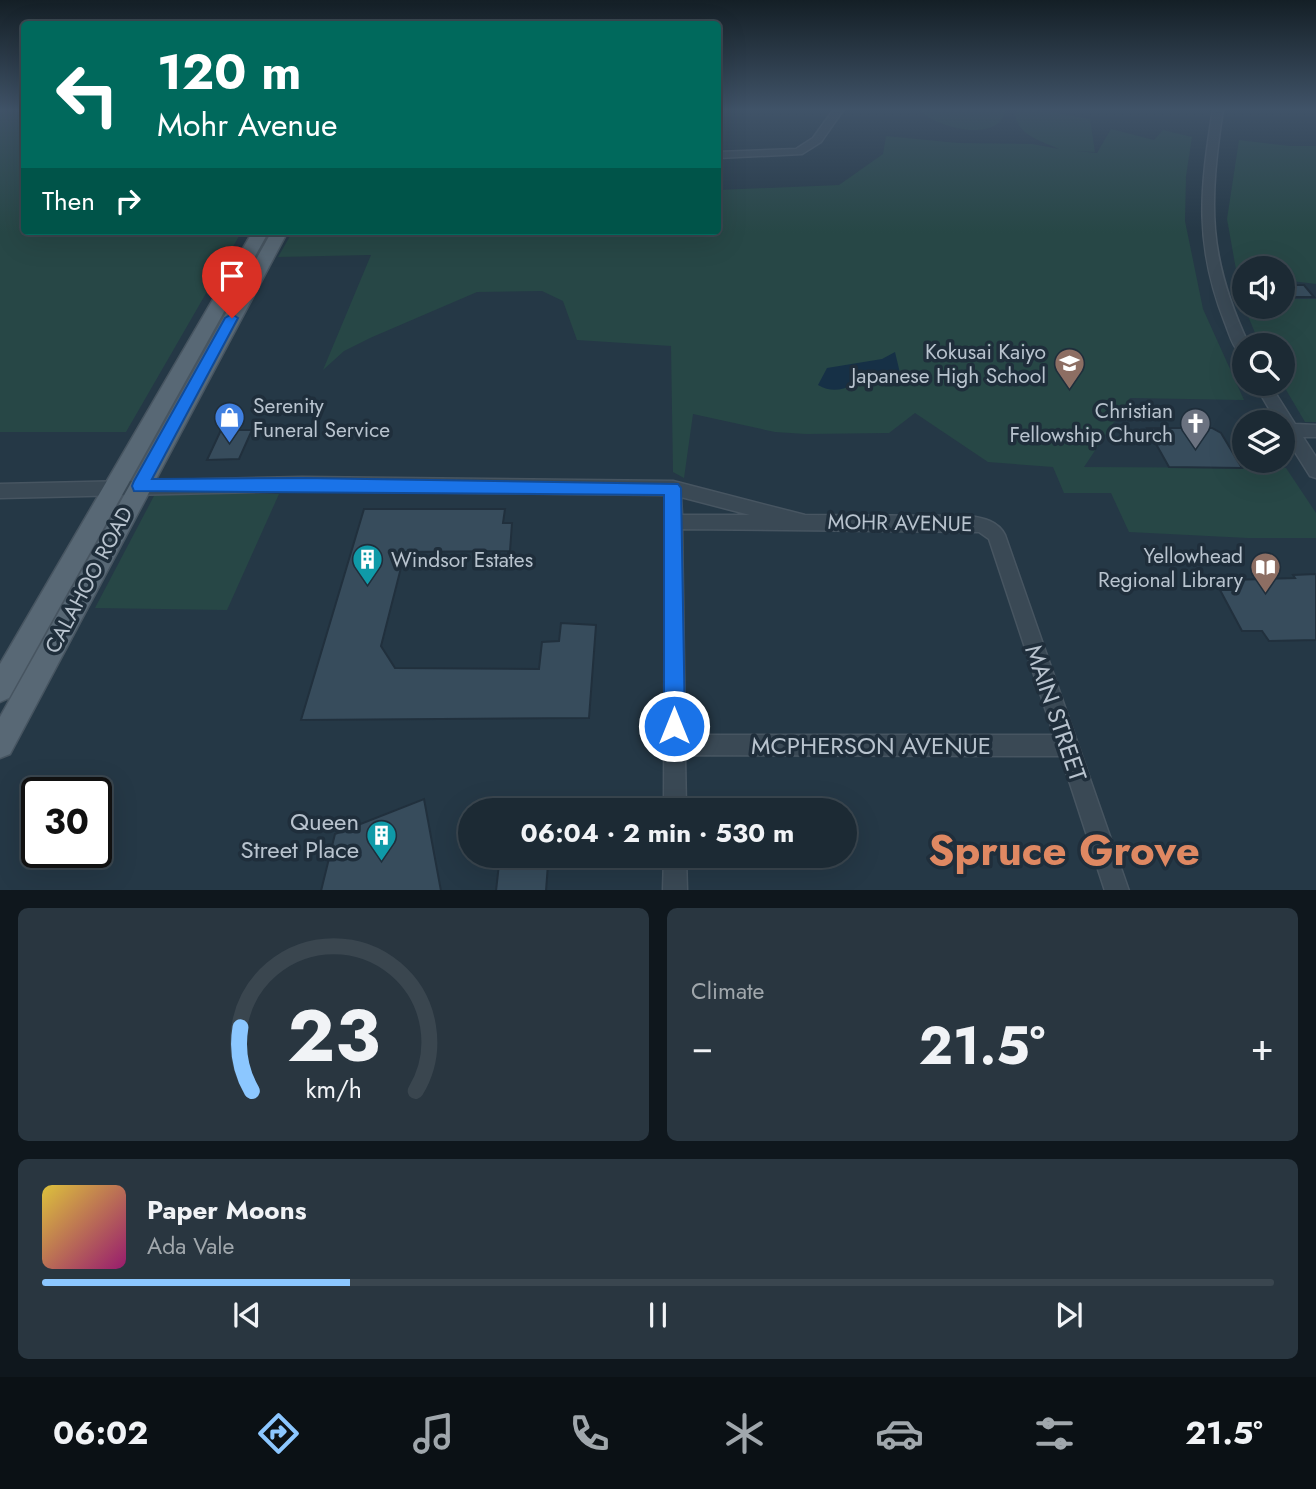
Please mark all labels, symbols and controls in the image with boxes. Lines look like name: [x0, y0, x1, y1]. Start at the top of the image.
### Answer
text: 120 m: [157, 37, 301, 107]
icon: left: [42, 49, 133, 140]
text: Mohr Avenue: [157, 102, 337, 148]
text: Then: [42, 182, 95, 220]
icon: right: [109, 182, 147, 220]
pin: [202, 246, 262, 318]
map controls: [1232, 256, 1295, 473]
button: sound: [1232, 256, 1295, 319]
icon: arrive: [213, 257, 251, 295]
button: search: [1232, 333, 1295, 396]
place label: Kokusai Kaiyo Japanese High School: [848, 337, 1046, 391]
school or university icon: Kokusai Kaiyo Japanese High School: [1052, 347, 1086, 391]
place label: Serenity Funeral Service: [253, 391, 390, 445]
place label: Christian Fellowship Church: [1010, 396, 1173, 450]
shop icon: Serenity Funeral Service: [213, 401, 247, 445]
church icon: Christian Fellowship Church: [1179, 406, 1213, 450]
button: layers: [1232, 410, 1295, 473]
street label: CALAHOO ROAD: [38, 501, 140, 659]
street label: MOHR AVENUE: [827, 507, 973, 539]
place label: Yellowhead Regional Library: [1098, 541, 1244, 595]
building icon: Windsor Estates: [351, 543, 385, 587]
place label: Windsor Estates: [391, 545, 533, 575]
library icon: Yellowhead Regional Library: [1249, 551, 1283, 595]
street label: MAIN STREET: [1016, 640, 1096, 786]
position arrow: [637, 689, 711, 763]
street label: MCPHERSON AVENUE: [751, 728, 991, 763]
speed limit sign: 30: [21, 777, 112, 868]
place label: Queen Street Place: [240, 804, 359, 867]
text: 06:04 · 2 min · 530 m: [521, 814, 794, 852]
building icon: Queen Street Place: [365, 818, 399, 862]
district label: Spruce Grove: [928, 820, 1200, 881]
text: Climate: [691, 974, 764, 1008]
text: 23: [287, 983, 380, 1088]
text: 21.5°: [919, 1008, 1045, 1084]
text: −: [691, 1019, 713, 1074]
text: +: [1251, 1019, 1274, 1074]
text: km/h: [305, 1070, 362, 1106]
text: Paper Moons: [147, 1191, 307, 1229]
text: Ada Vale: [147, 1229, 234, 1263]
icon: previous: [228, 1296, 266, 1334]
icon: pause: [639, 1296, 677, 1334]
icon: next: [1050, 1296, 1088, 1334]
icon: directions: [254, 1409, 303, 1458]
icon: music: [409, 1409, 458, 1458]
icon: phone: [565, 1409, 614, 1458]
icon: climate: [720, 1409, 769, 1458]
icon: car: [875, 1409, 924, 1458]
icon: filters: [1030, 1409, 1079, 1458]
text: 06:02: [53, 1410, 148, 1456]
text: 21.5°: [1185, 1410, 1263, 1456]

